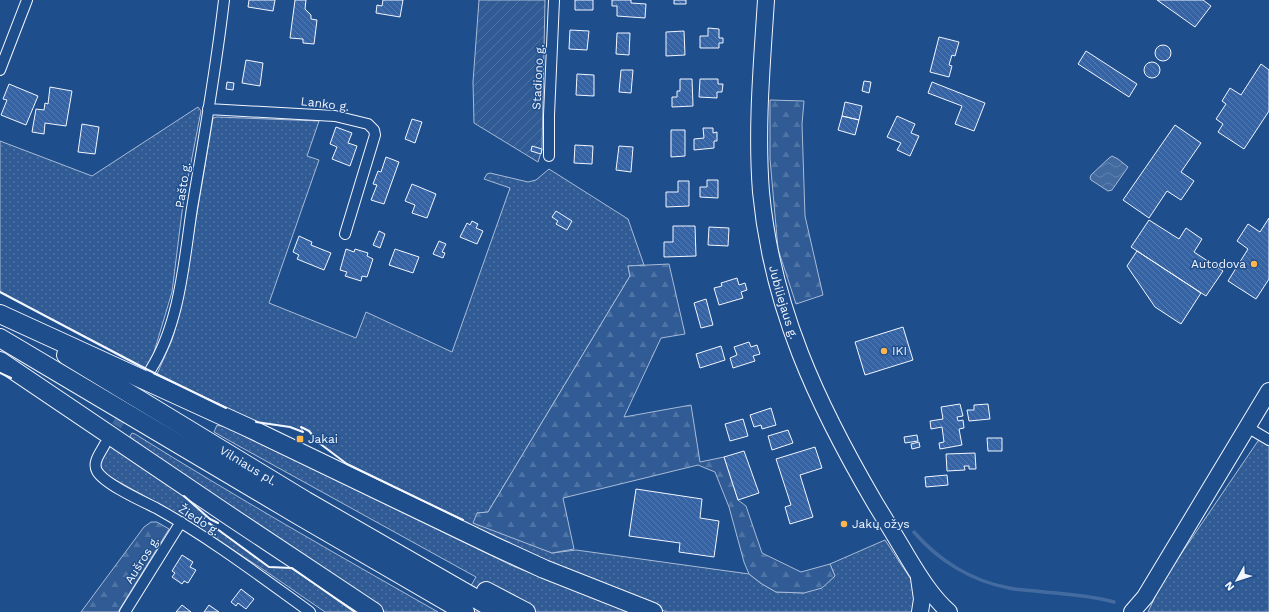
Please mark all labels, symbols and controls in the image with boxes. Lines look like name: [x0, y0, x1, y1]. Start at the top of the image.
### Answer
street label: Stadiono g.: [529, 44, 547, 110]
street label: Lanko g.: [300, 94, 350, 114]
street label: Pašto g.: [172, 161, 194, 209]
place label: Autodova: [1191, 257, 1246, 271]
marker: Autodova: [1249, 259, 1259, 269]
street label: Jubiliejaus g.: [766, 264, 801, 341]
place label: IKI: [892, 344, 907, 358]
marker: IKI: [879, 346, 889, 356]
place label: Jakai: [308, 432, 338, 446]
marker: Jakai: [295, 434, 305, 444]
street label: Vilniaus pl.: [217, 443, 279, 488]
street label: Žiedo g.: [176, 502, 222, 538]
place label: Jakų ožys: [852, 517, 910, 531]
marker: Jakų ožys: [839, 519, 849, 529]
street label: Aušros g.: [122, 534, 162, 586]
north arrow: [1217, 560, 1257, 600]
text: N: [1222, 579, 1237, 593]

